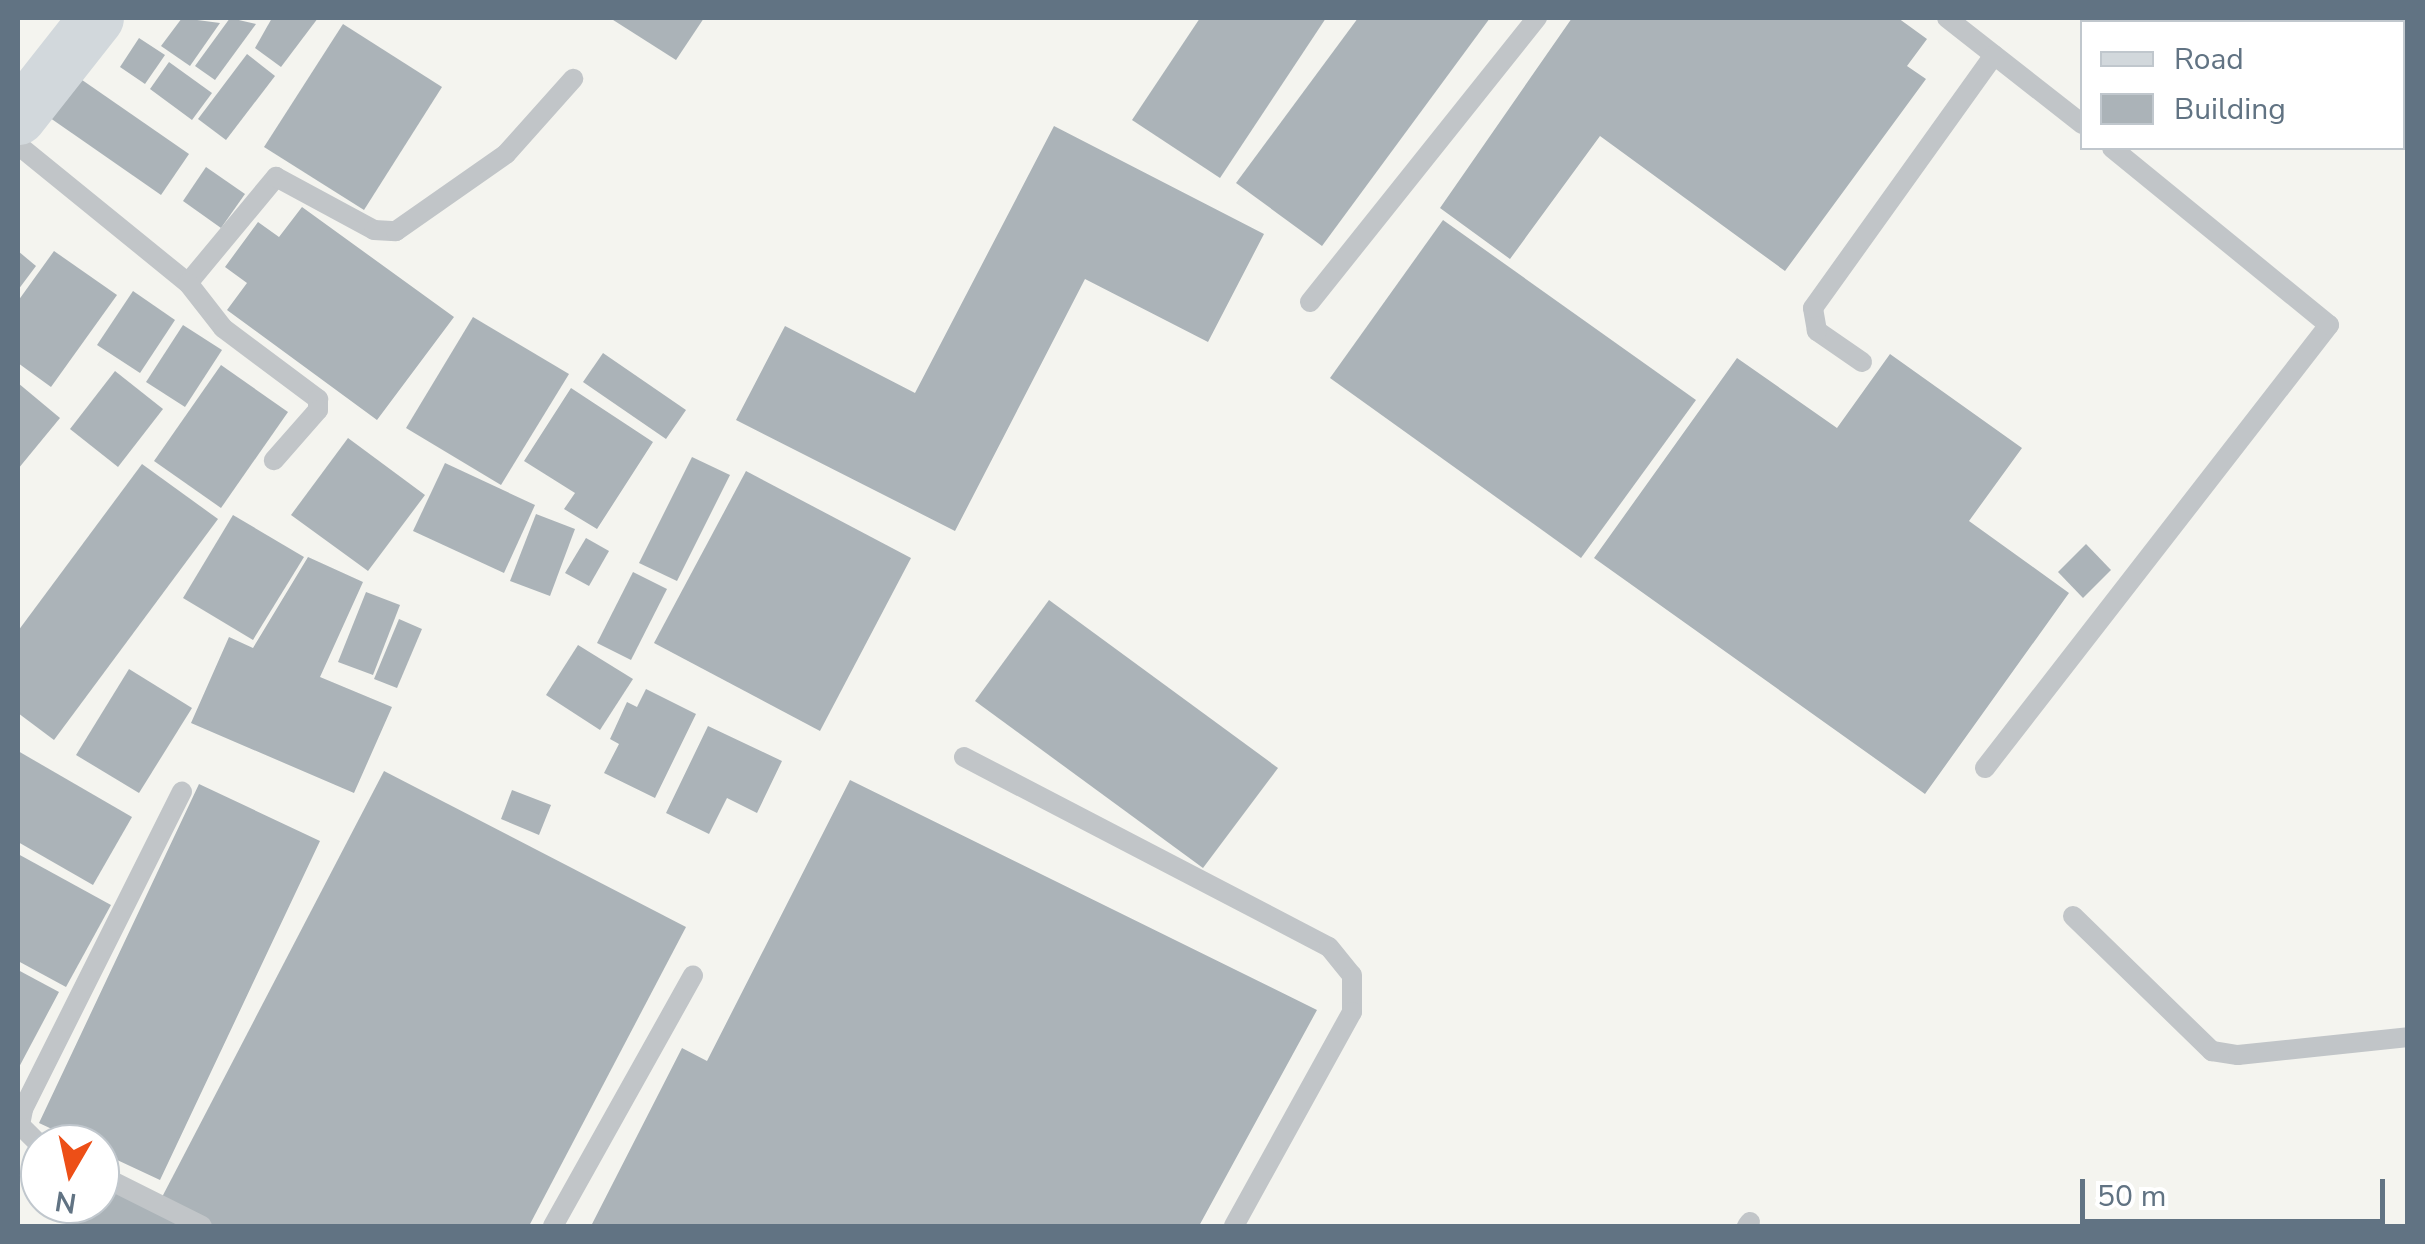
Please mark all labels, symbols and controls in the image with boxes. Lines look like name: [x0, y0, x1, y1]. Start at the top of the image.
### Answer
legend: [2080, 20, 2405, 150]
text: Road: [2174, 39, 2244, 80]
text: Building: [2174, 89, 2286, 130]
north arrow: [20, 1124, 120, 1224]
scale bar: [2085, 1159, 2390, 1221]
text: 50 m: [2097, 1176, 2166, 1217]
text: N: [52, 1181, 79, 1222]

